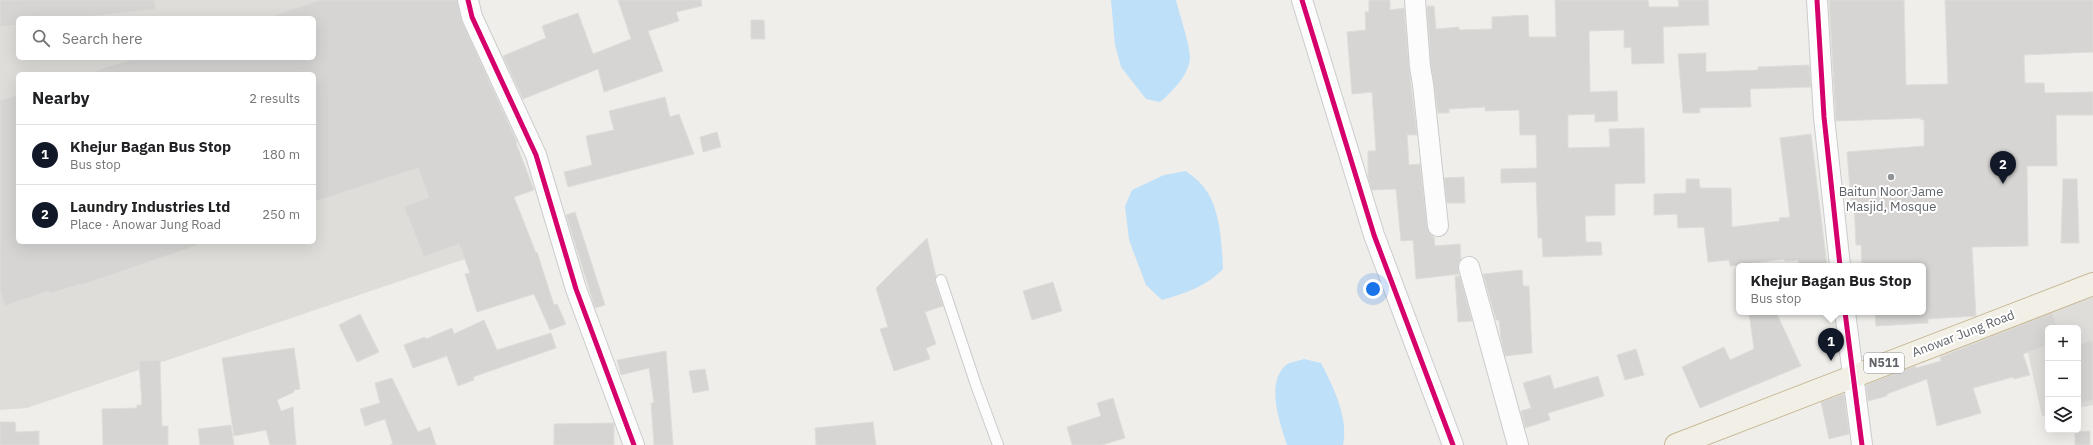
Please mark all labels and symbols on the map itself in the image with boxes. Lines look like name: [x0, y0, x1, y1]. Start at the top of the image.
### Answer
pin: 2: [1990, 151, 2016, 184]
marker: Baitun Noor Jame Masjid, Mosque: [1886, 172, 1896, 182]
place label: Baitun Noor Jame Masjid, Mosque: [1839, 183, 1943, 215]
your location: [1363, 279, 1383, 299]
street label: Anowar Jung Road: [1909, 306, 2017, 361]
pin: 1: [1818, 328, 1844, 361]
road number: N511: [1864, 353, 1904, 373]

